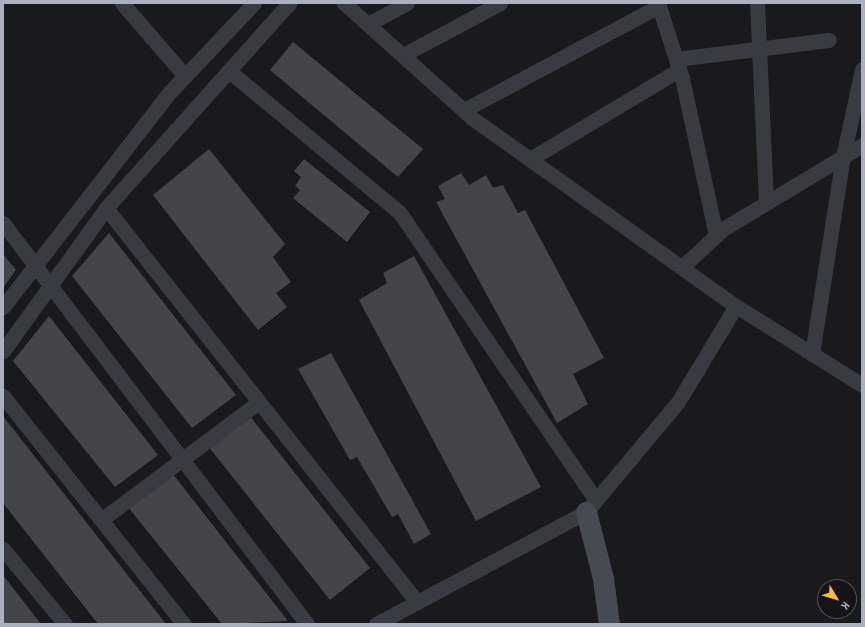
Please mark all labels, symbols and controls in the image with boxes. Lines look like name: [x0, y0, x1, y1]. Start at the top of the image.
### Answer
north arrow: [817, 579, 857, 619]
text: K: [837, 598, 854, 613]

